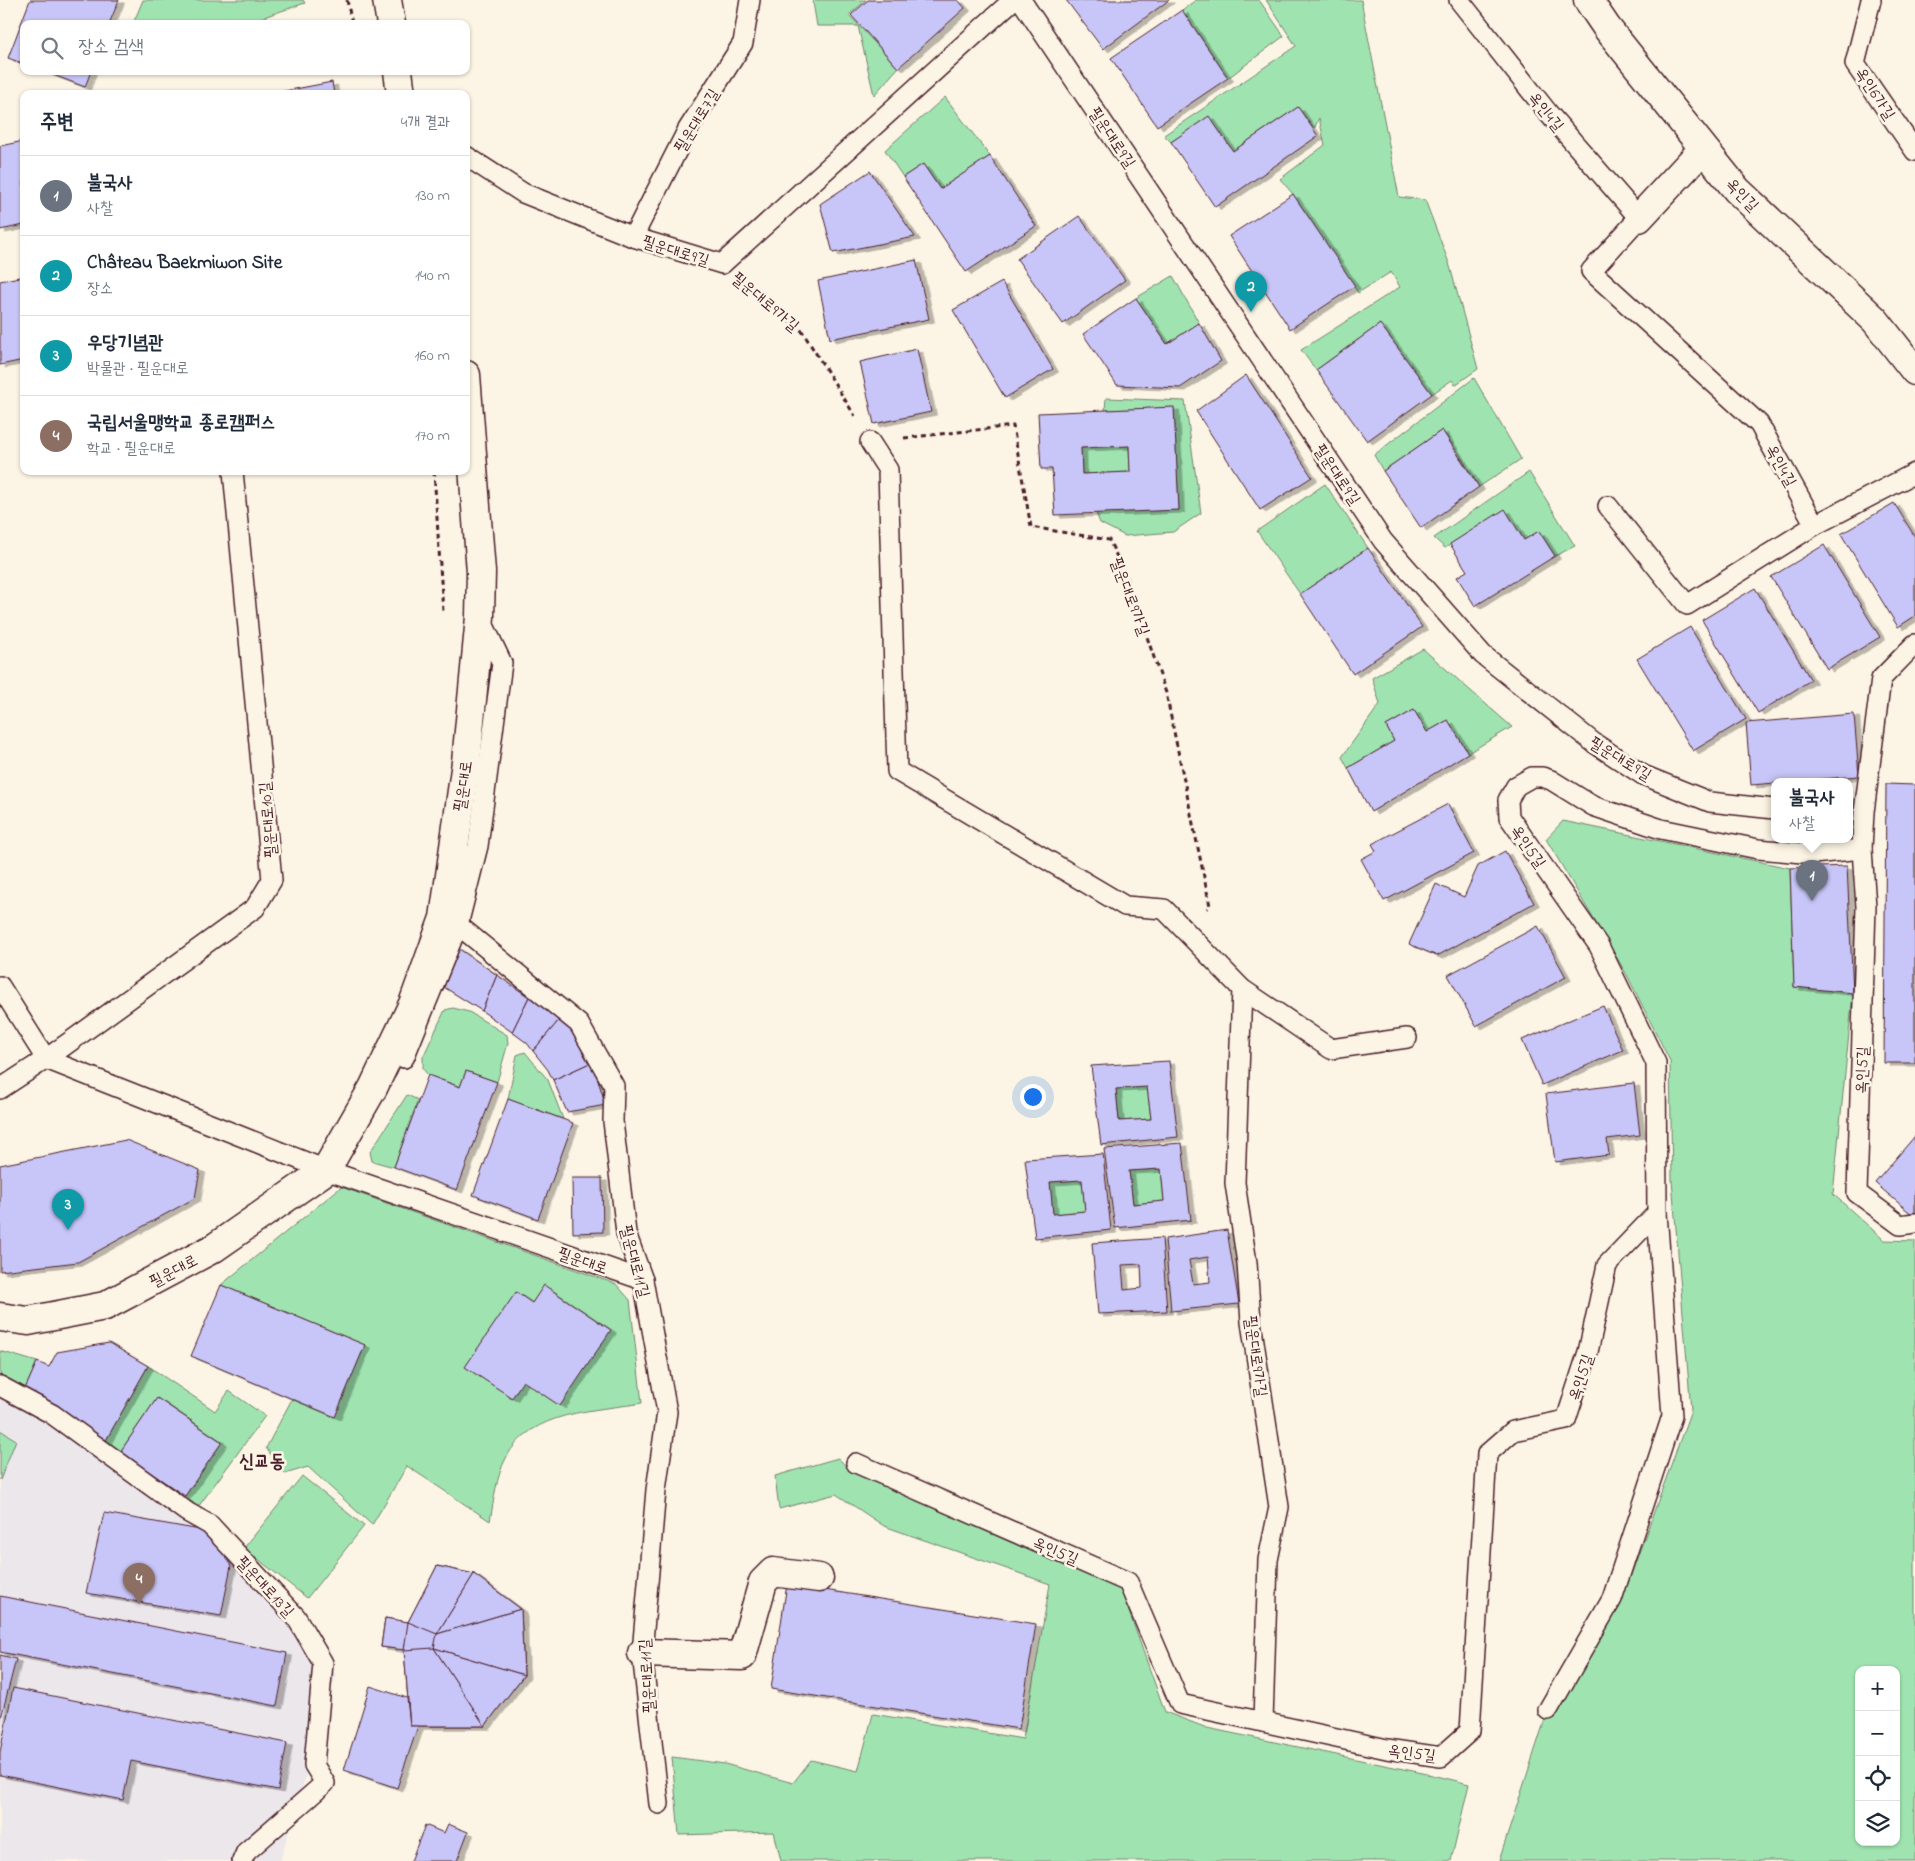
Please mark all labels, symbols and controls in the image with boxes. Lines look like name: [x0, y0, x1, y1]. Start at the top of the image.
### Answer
search box: [20, 20, 470, 75]
icon: search: [38, 34, 66, 62]
text: 장소 검색: [78, 34, 144, 61]
street label: 옥인6가길: [1848, 63, 1900, 125]
street label: 필운대로7길: [669, 84, 726, 158]
street label: 옥인4길: [1522, 87, 1569, 137]
street label: 필운대로9길: [1082, 103, 1141, 174]
text: 주변: [40, 108, 74, 138]
text: 4개 결과: [401, 111, 450, 135]
text: 불국사: [87, 170, 133, 197]
street label: 옥인길: [1720, 173, 1764, 218]
text: 1: [53, 184, 59, 208]
text: 130 m: [415, 184, 450, 208]
text: 사찰: [87, 197, 113, 221]
street label: 필운대로9길: [639, 230, 712, 274]
text: Château Baekmiwon Site: [87, 250, 282, 277]
text: 2: [52, 264, 60, 288]
text: 140 m: [415, 264, 450, 288]
street label: 필운대로9가길: [726, 267, 804, 338]
pin: 2: [1235, 271, 1267, 312]
text: 장소: [87, 277, 113, 301]
text: 우당기념관: [87, 330, 163, 357]
text: 3: [53, 344, 59, 368]
text: 160 m: [415, 344, 450, 368]
text: 박물관 · 필운대로: [87, 357, 189, 381]
text: 국립서울맹학교 종로캠퍼스: [87, 410, 275, 437]
text: 4: [53, 424, 59, 448]
text: 170 m: [415, 424, 450, 448]
text: 학교 · 필운대로: [87, 437, 176, 461]
street label: 필운대로9길: [1307, 440, 1366, 511]
street label: 옥인4길: [1759, 440, 1802, 492]
street label: 필운대로9가길: [1103, 554, 1155, 639]
street label: 필운대로9길: [1584, 732, 1656, 788]
street label: 필운대로: [449, 759, 479, 813]
popup: [1771, 778, 1853, 843]
street label: 필운대로10길: [254, 781, 284, 859]
text: 불국사: [1789, 785, 1835, 812]
text: 사찰: [1789, 812, 1815, 836]
street label: 옥인5길: [1504, 821, 1551, 874]
pin: 1: [1796, 860, 1828, 901]
street label: 옥인5길: [1850, 1046, 1876, 1094]
your location: [1020, 1084, 1046, 1110]
pin: 3: [52, 1189, 84, 1230]
street label: 필운대로11길: [613, 1222, 655, 1301]
street label: 필운대로: [554, 1242, 611, 1282]
street label: 필운대로: [146, 1249, 202, 1294]
street label: 필운대로9가길: [1237, 1314, 1273, 1399]
street label: 옥인5길: [1563, 1351, 1601, 1404]
district label: 신교동: [239, 1449, 285, 1476]
street label: 옥인5길: [1029, 1531, 1082, 1572]
street label: 필운대로13길: [230, 1551, 299, 1623]
pin: 4: [123, 1563, 155, 1604]
street label: 필운대로11길: [633, 1638, 663, 1714]
map controls: [1855, 1666, 1900, 1846]
button: +: [1855, 1666, 1900, 1711]
button: −: [1855, 1711, 1900, 1756]
street label: 옥인5길: [1387, 1739, 1437, 1769]
button: locate: [1855, 1756, 1900, 1801]
button: layers: [1855, 1801, 1900, 1846]

